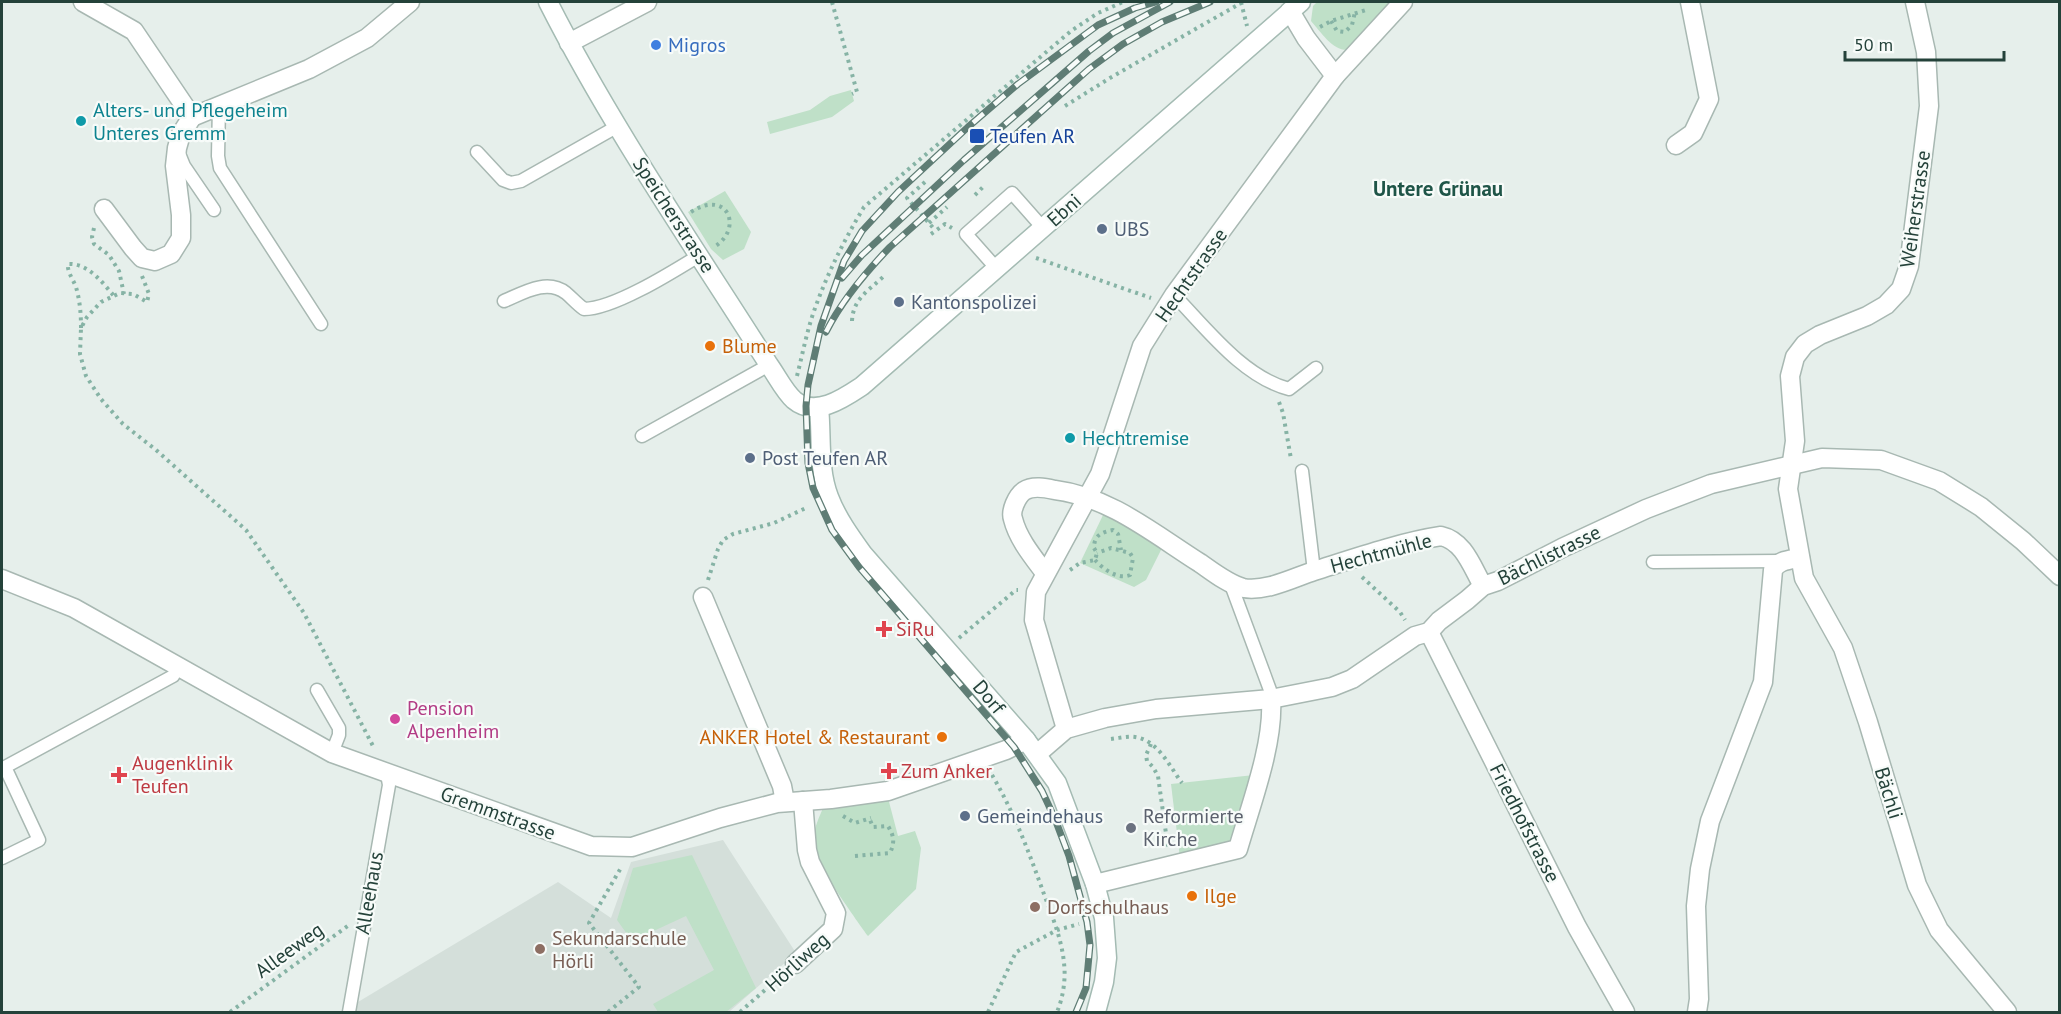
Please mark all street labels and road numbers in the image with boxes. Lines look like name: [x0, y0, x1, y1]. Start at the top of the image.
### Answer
street label: Weiherstrasse: [1894, 149, 1936, 269]
street label: Speicherstrasse: [627, 152, 721, 278]
street label: Ebni: [1041, 188, 1087, 232]
street label: Hechtstrasse: [1149, 223, 1233, 327]
street label: Bächlistrasse: [1493, 519, 1605, 591]
street label: Hechtmühle: [1327, 527, 1435, 579]
street label: Dorf: [967, 674, 1012, 721]
street label: Friedhofstrasse: [1484, 759, 1566, 887]
street label: Bächli: [1869, 764, 1909, 822]
street label: Gremmstrasse: [437, 780, 559, 846]
street label: Alleehaus: [349, 850, 389, 936]
street label: Alleeweg: [250, 916, 328, 984]
street label: Hörliweg: [760, 926, 834, 998]

